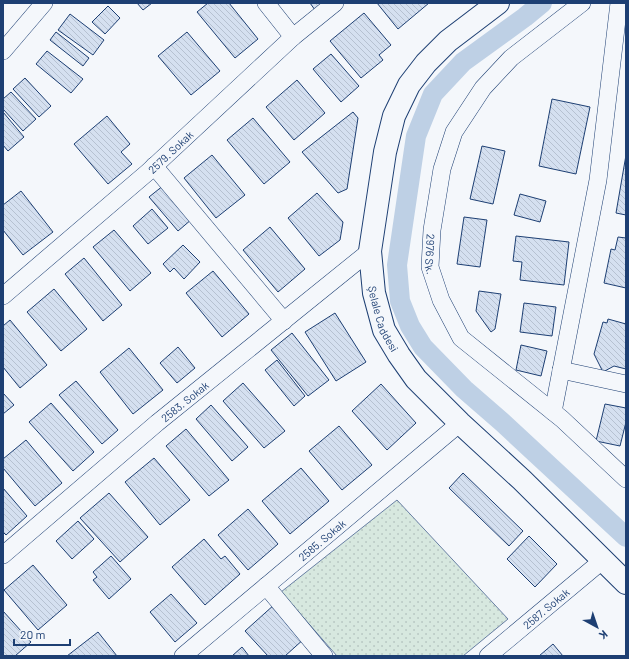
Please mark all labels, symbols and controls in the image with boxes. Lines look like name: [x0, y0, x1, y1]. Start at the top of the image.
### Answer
street label: 2579. Sokak: [145, 127, 196, 176]
street label: 2976 Sk.: [423, 234, 438, 275]
street label: Şelale Caddesi: [367, 285, 402, 354]
street label: 2583. Sokak: [158, 378, 211, 424]
street label: 2585. Sokak: [295, 516, 348, 563]
street label: 2587. Sokak: [520, 585, 572, 631]
north arrow: [577, 607, 617, 647]
scale bar: [14, 621, 70, 647]
text: 20 m: [20, 627, 46, 641]
text: K: [597, 628, 611, 642]

